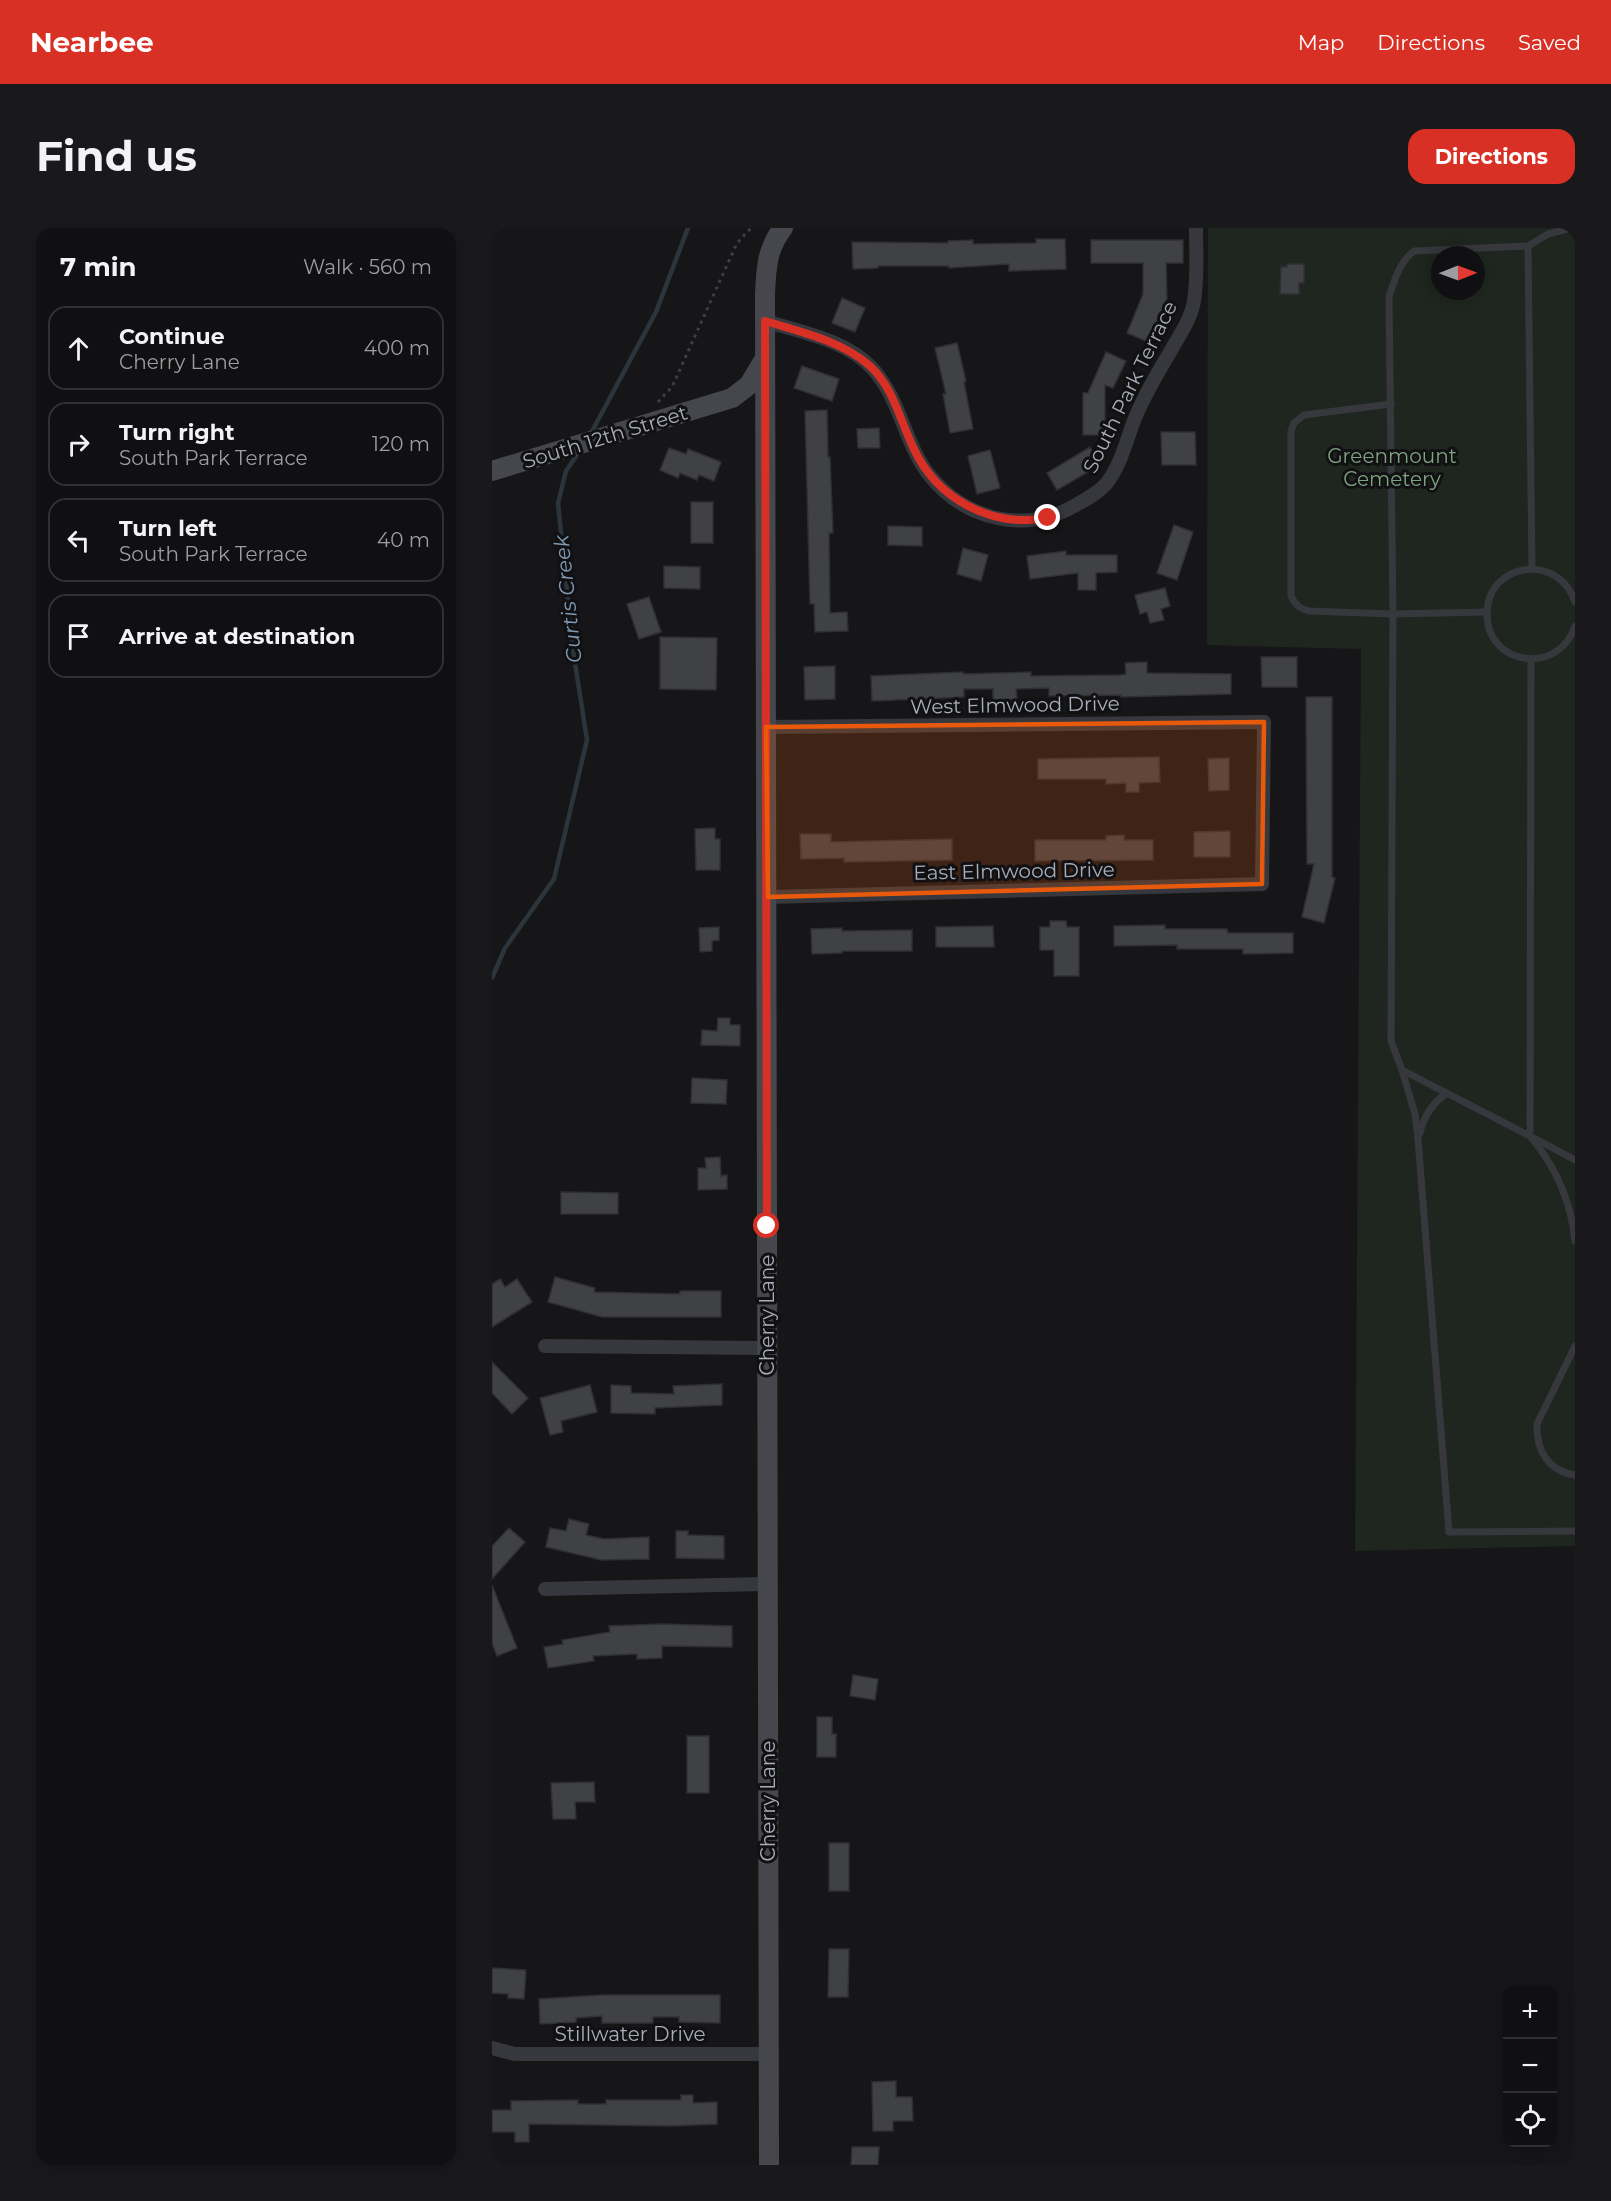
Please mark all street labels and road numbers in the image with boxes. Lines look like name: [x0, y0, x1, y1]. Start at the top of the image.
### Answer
street label: South Park Terrace: [1078, 297, 1182, 477]
street label: South 12th Street: [520, 401, 690, 473]
street label: West Elmwood Drive: [910, 691, 1120, 719]
street label: East Elmwood Drive: [913, 857, 1115, 885]
street label: Cherry Lane: [755, 1255, 779, 1375]
street label: Cherry Lane: [756, 1741, 780, 1861]
street label: Stillwater Drive: [554, 2022, 706, 2046]

